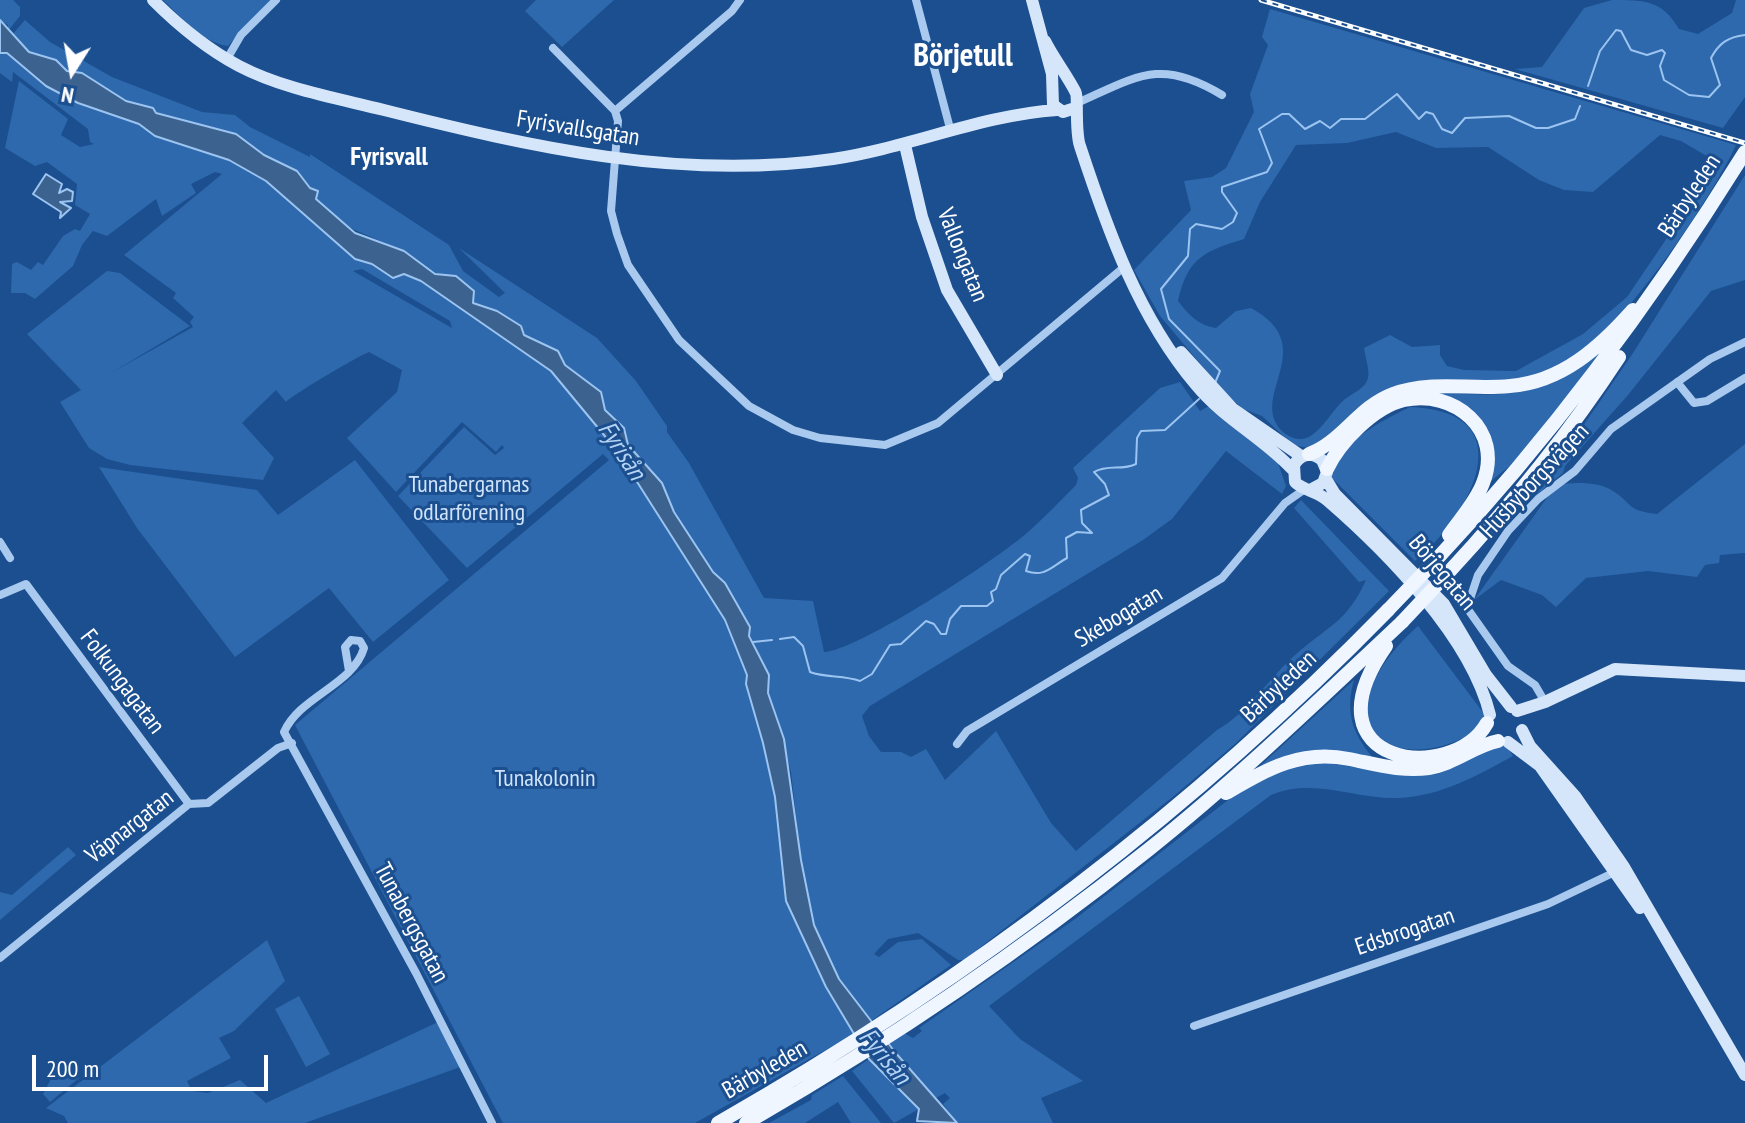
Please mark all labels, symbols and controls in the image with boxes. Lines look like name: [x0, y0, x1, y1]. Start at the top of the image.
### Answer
north arrow: [32, 32, 112, 112]
district label: Börjetull: [913, 38, 1013, 76]
text: N: [59, 81, 76, 110]
street label: Fyrisvallsgatan: [515, 105, 641, 153]
district label: Fyrisvall: [350, 142, 428, 174]
street label: Bärbyleden: [1653, 149, 1727, 243]
street label: Vallongatan: [930, 204, 994, 306]
water label: Fyrisån: [591, 416, 651, 486]
street label: Husbyborgsvägen: [1475, 418, 1595, 544]
park label: Tunabergarnas odlarförening: [409, 471, 529, 527]
street label: Börjegatan: [1402, 529, 1482, 617]
street label: Skebogatan: [1070, 580, 1168, 654]
street label: Folkungagatan: [74, 624, 170, 740]
street label: Bärbyleden: [1235, 645, 1323, 729]
park label: Tunakolonin: [495, 765, 595, 793]
street label: Väpnargatan: [80, 784, 180, 870]
street label: Tunabergsgatan: [367, 858, 455, 988]
street label: Edsbrogatan: [1352, 902, 1458, 962]
water label: Fyrisån: [852, 1023, 916, 1091]
street label: Bärbyleden: [718, 1034, 812, 1106]
scale bar: [36, 1039, 272, 1089]
text: 200 m: [46, 1053, 99, 1084]

